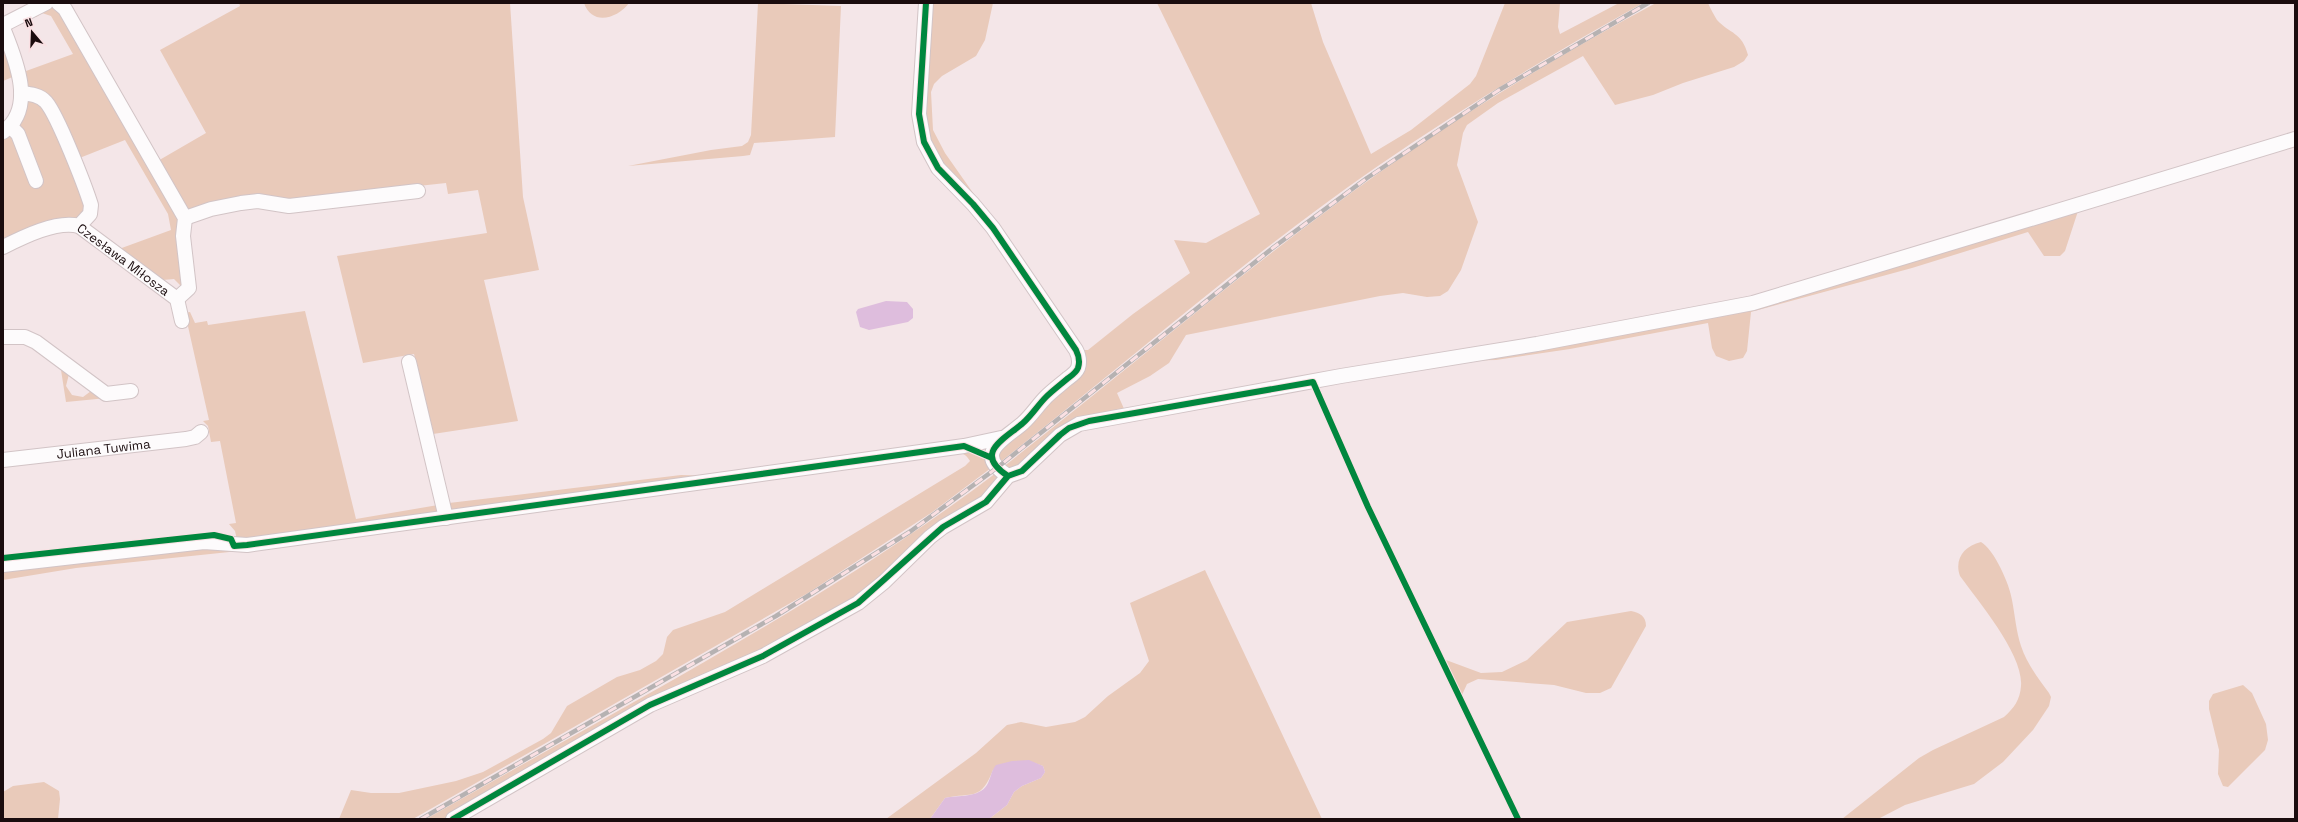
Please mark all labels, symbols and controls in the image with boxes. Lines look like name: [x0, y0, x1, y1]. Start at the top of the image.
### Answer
north arrow: [12, 12, 52, 52]
text: N: [23, 15, 35, 30]
street label: Czesława Miłosza: [74, 219, 174, 300]
street label: Juliana Tuwima: [55, 435, 152, 462]

